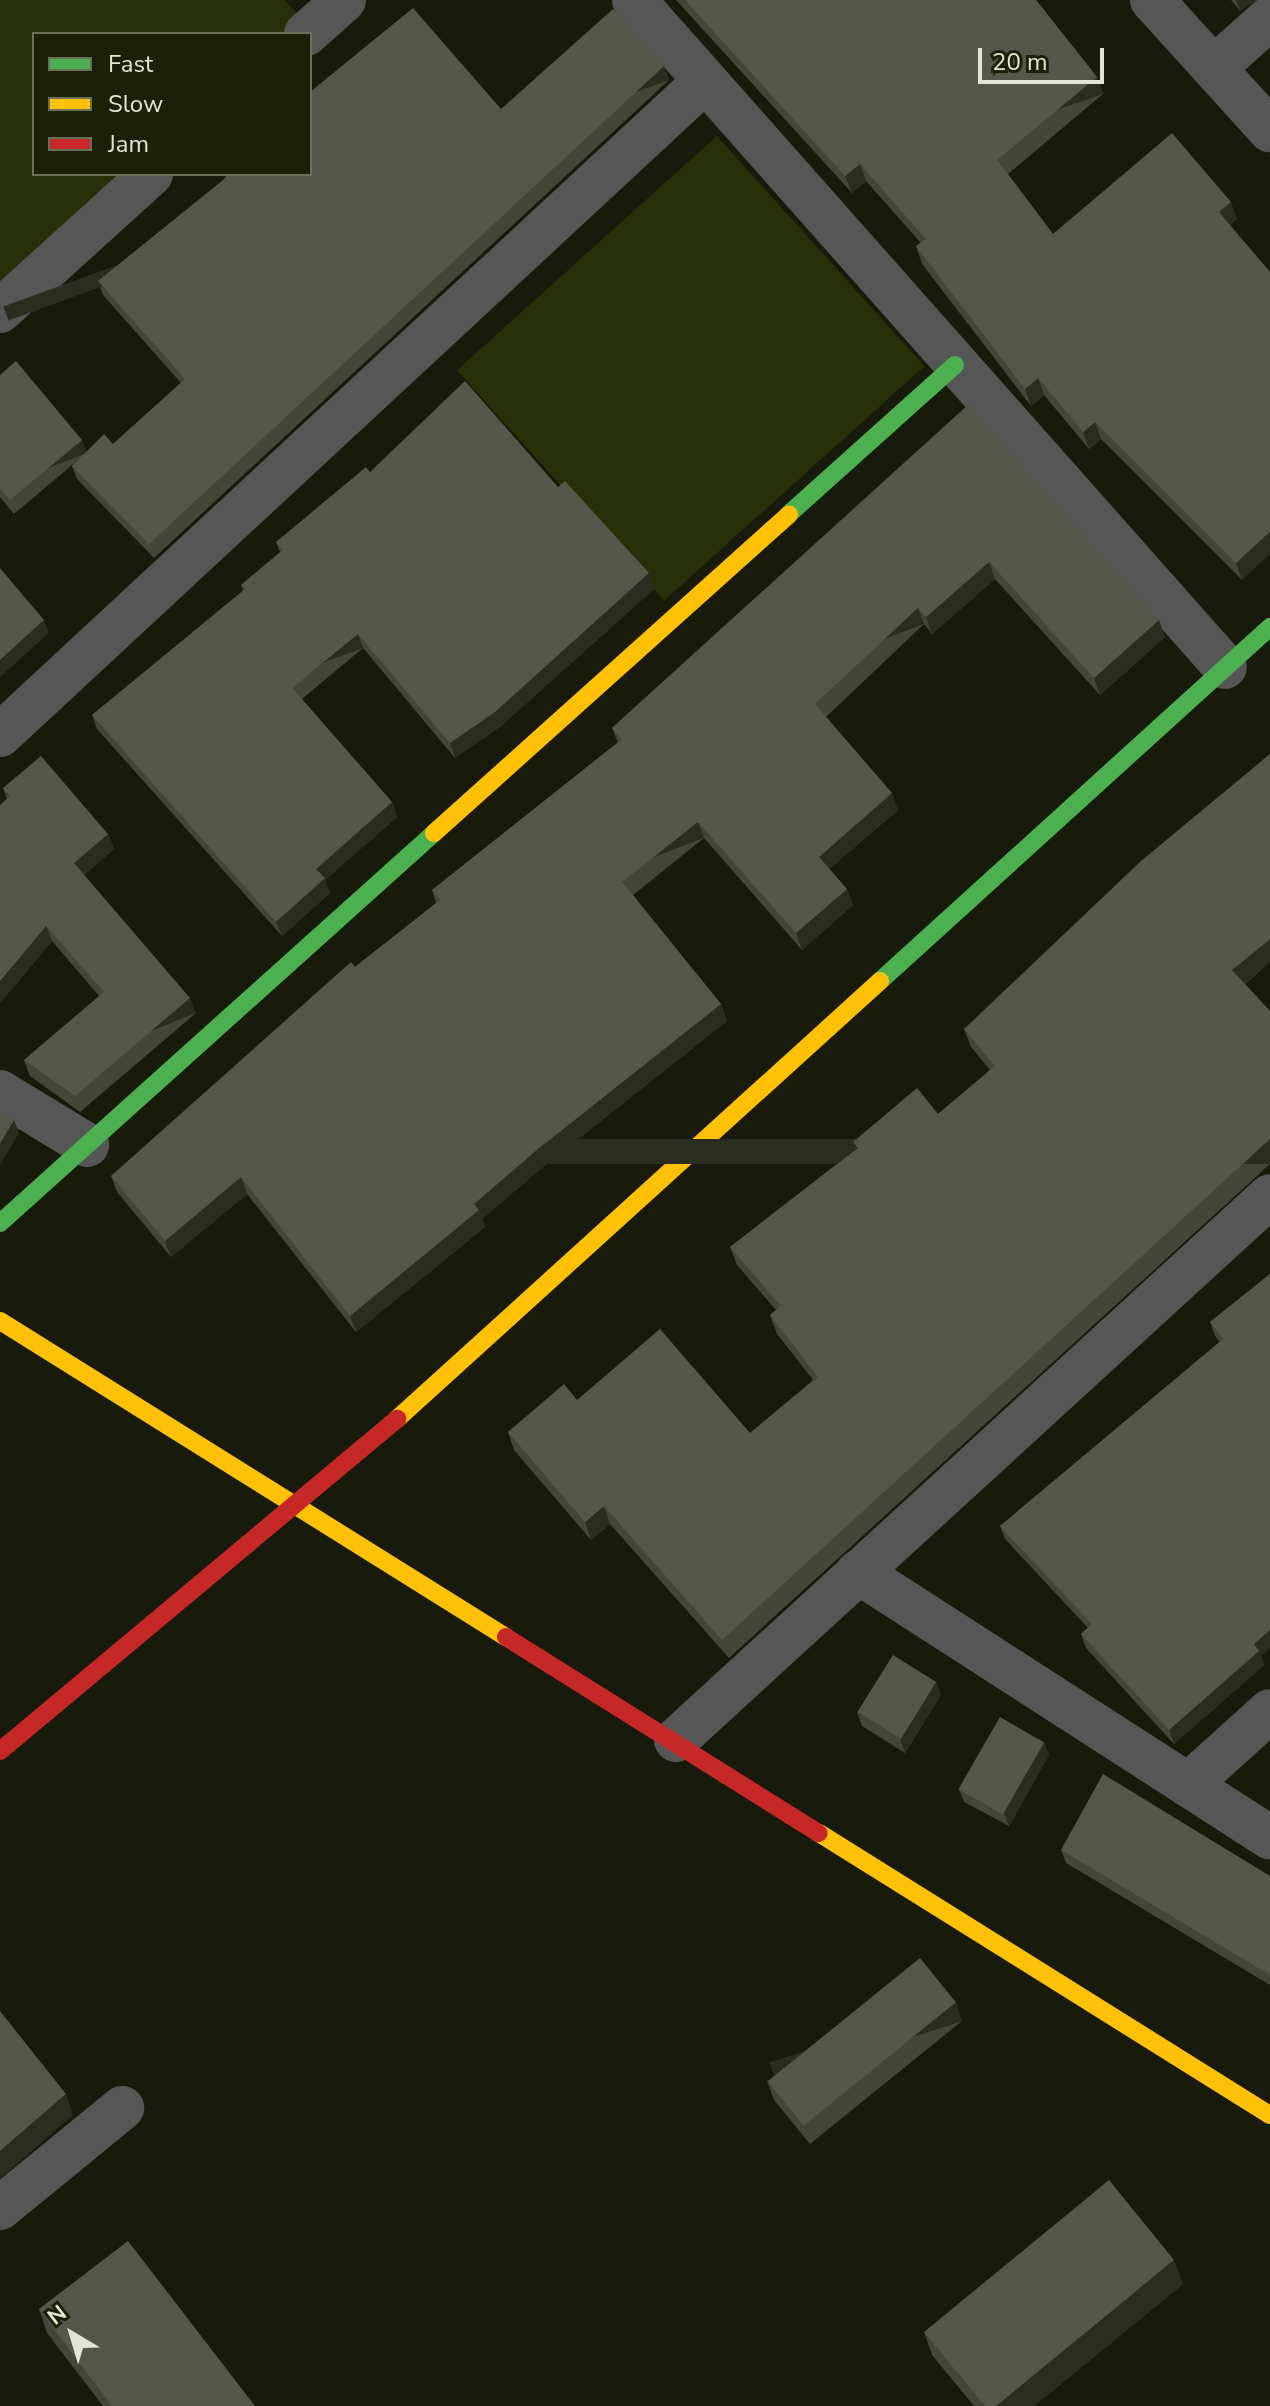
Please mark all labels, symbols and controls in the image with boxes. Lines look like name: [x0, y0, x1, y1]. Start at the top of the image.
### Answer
legend: [32, 32, 312, 176]
scale bar: [982, 32, 1108, 82]
text: 20 m: [992, 46, 1048, 78]
text: Fast: [108, 48, 153, 80]
text: Slow: [108, 88, 163, 120]
text: Jam: [108, 128, 149, 160]
north arrow: [32, 2294, 112, 2374]
text: N: [42, 2298, 73, 2332]

